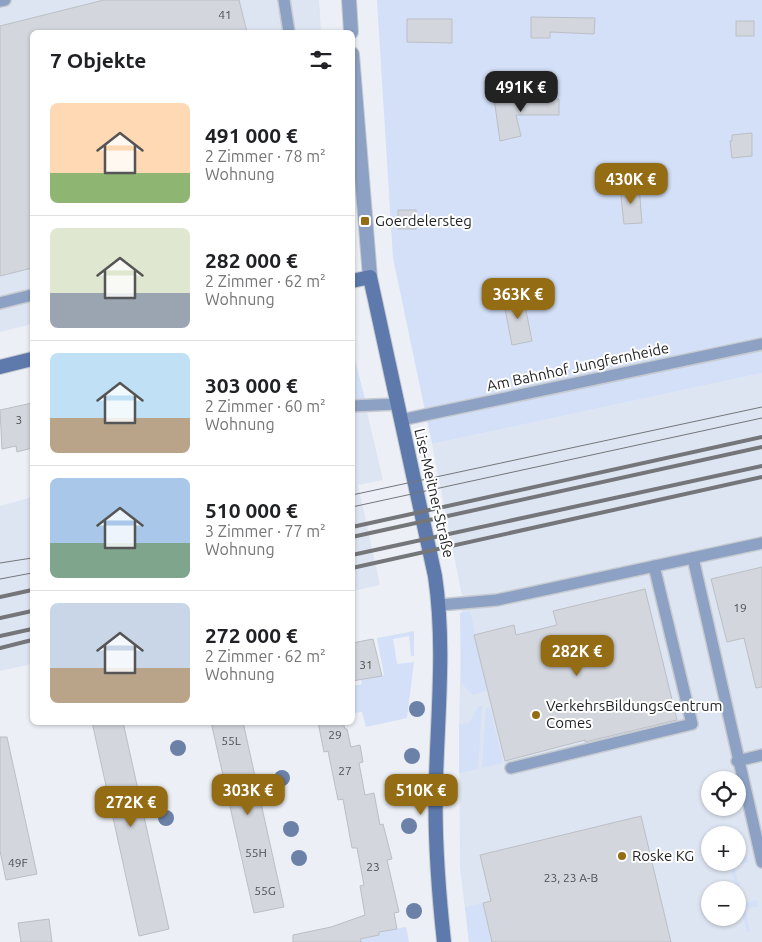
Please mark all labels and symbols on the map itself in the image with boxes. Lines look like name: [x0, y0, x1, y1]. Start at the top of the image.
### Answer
house number: 41: [218, 8, 232, 21]
pin: 491K €: [480, 70, 562, 113]
pin: 430K €: [590, 162, 672, 205]
place label: Goerdelersteg: [375, 212, 472, 229]
marker: Goerdelersteg: [359, 215, 371, 227]
pin: 363K €: [477, 278, 559, 320]
street label: Am Bahnhof Jungfernheide: [485, 339, 671, 394]
house number: 3: [16, 413, 22, 426]
street label: Lise-Meitner-Straße: [411, 427, 458, 559]
house number: 19: [733, 601, 747, 614]
pin: 282K €: [536, 634, 618, 677]
house number: 31: [359, 658, 373, 671]
place label: VerkehrsBildungsCentrum Comes: [546, 697, 723, 731]
marker: VerkehrsBildungsCentrum Comes: [530, 709, 542, 721]
house number: 29: [328, 728, 342, 741]
house number: 55L: [221, 734, 241, 747]
house number: 27: [338, 764, 352, 777]
pin: 303K €: [207, 774, 289, 816]
pin: 510K €: [380, 774, 462, 816]
pin: 272K €: [90, 786, 172, 828]
house number: 55H: [245, 846, 267, 859]
place label: Roske KG: [632, 847, 694, 864]
marker: Roske KG: [616, 850, 628, 862]
house number: 49F: [8, 856, 28, 869]
house number: 23: [366, 860, 380, 873]
house number: 23, 23 A-B: [544, 871, 598, 884]
house number: 55G: [254, 884, 276, 897]

